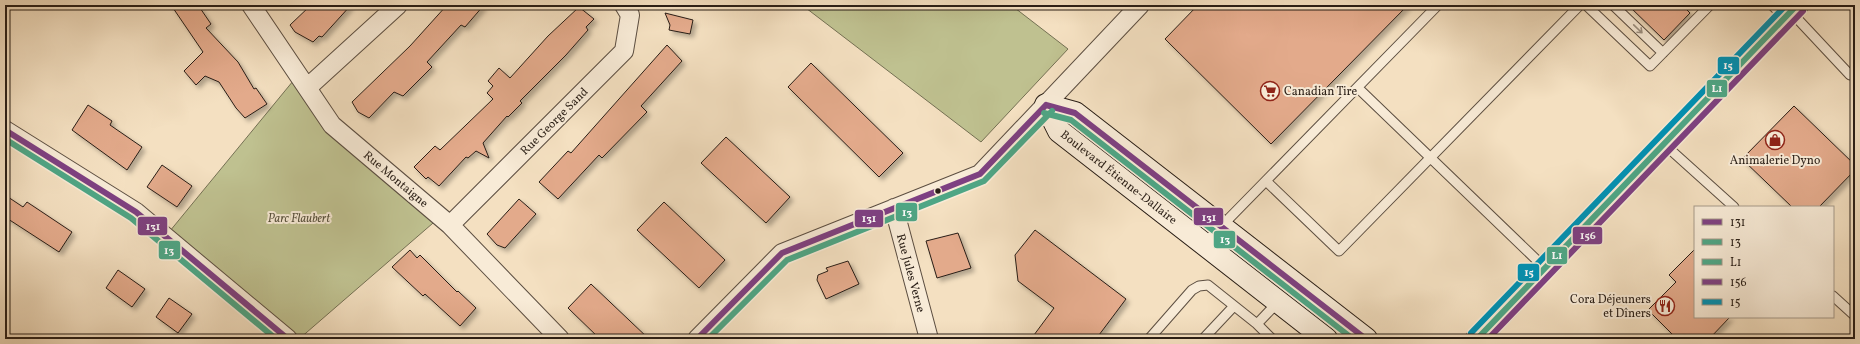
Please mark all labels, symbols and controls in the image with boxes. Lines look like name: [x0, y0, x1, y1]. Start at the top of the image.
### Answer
one-way arrow: [1633, 24, 1643, 34]
line badge: 15: [1717, 56, 1740, 75]
text: 15: [1723, 59, 1733, 74]
line badge: L1: [1706, 79, 1728, 98]
supermarket icon: Canadian Tire: [1259, 80, 1281, 102]
text: L1: [1711, 82, 1723, 97]
street label: Rue George Sand: [517, 84, 592, 159]
place label: Canadian Tire: [1284, 84, 1358, 100]
street label: Boulevard Étienne-Dallaire: [1057, 126, 1181, 229]
shop icon: Animalerie Dyno: [1764, 129, 1786, 151]
street label: Rue Montaigne: [359, 148, 432, 212]
place label: Animalerie Dyno: [1730, 153, 1820, 169]
unlabelled marker: [933, 186, 943, 196]
line badge: 13: [895, 202, 918, 222]
text: 13: [902, 206, 912, 221]
legend: [1694, 206, 1834, 318]
line badge: 131: [1193, 207, 1224, 226]
line badge: 131: [854, 209, 884, 228]
park label: Parc Flaubert: [268, 211, 331, 227]
text: 131: [1202, 211, 1216, 226]
text: 131: [862, 212, 876, 227]
text: 131: [1730, 215, 1745, 231]
line badge: 131: [137, 216, 168, 236]
text: 131: [146, 220, 160, 235]
line badge: 156: [1572, 226, 1603, 245]
text: 156: [1580, 229, 1596, 244]
line badge: 13: [1213, 230, 1236, 249]
street label: Rue Jules Verne: [892, 232, 928, 315]
text: 13: [1220, 233, 1230, 248]
text: 13: [1730, 235, 1741, 251]
line badge: 13: [158, 240, 181, 260]
text: 13: [164, 244, 174, 259]
line badge: L1: [1546, 246, 1568, 265]
text: L1: [1551, 249, 1563, 264]
text: L1: [1730, 255, 1741, 271]
line badge: 15: [1517, 263, 1540, 282]
text: 15: [1524, 266, 1534, 281]
text: 156: [1730, 275, 1747, 291]
place label: Cora Déjeuners et Dîners: [1570, 292, 1651, 322]
restaurant icon: Cora Déjeuners et Dîners: [1654, 295, 1676, 317]
text: 15: [1730, 295, 1741, 311]

